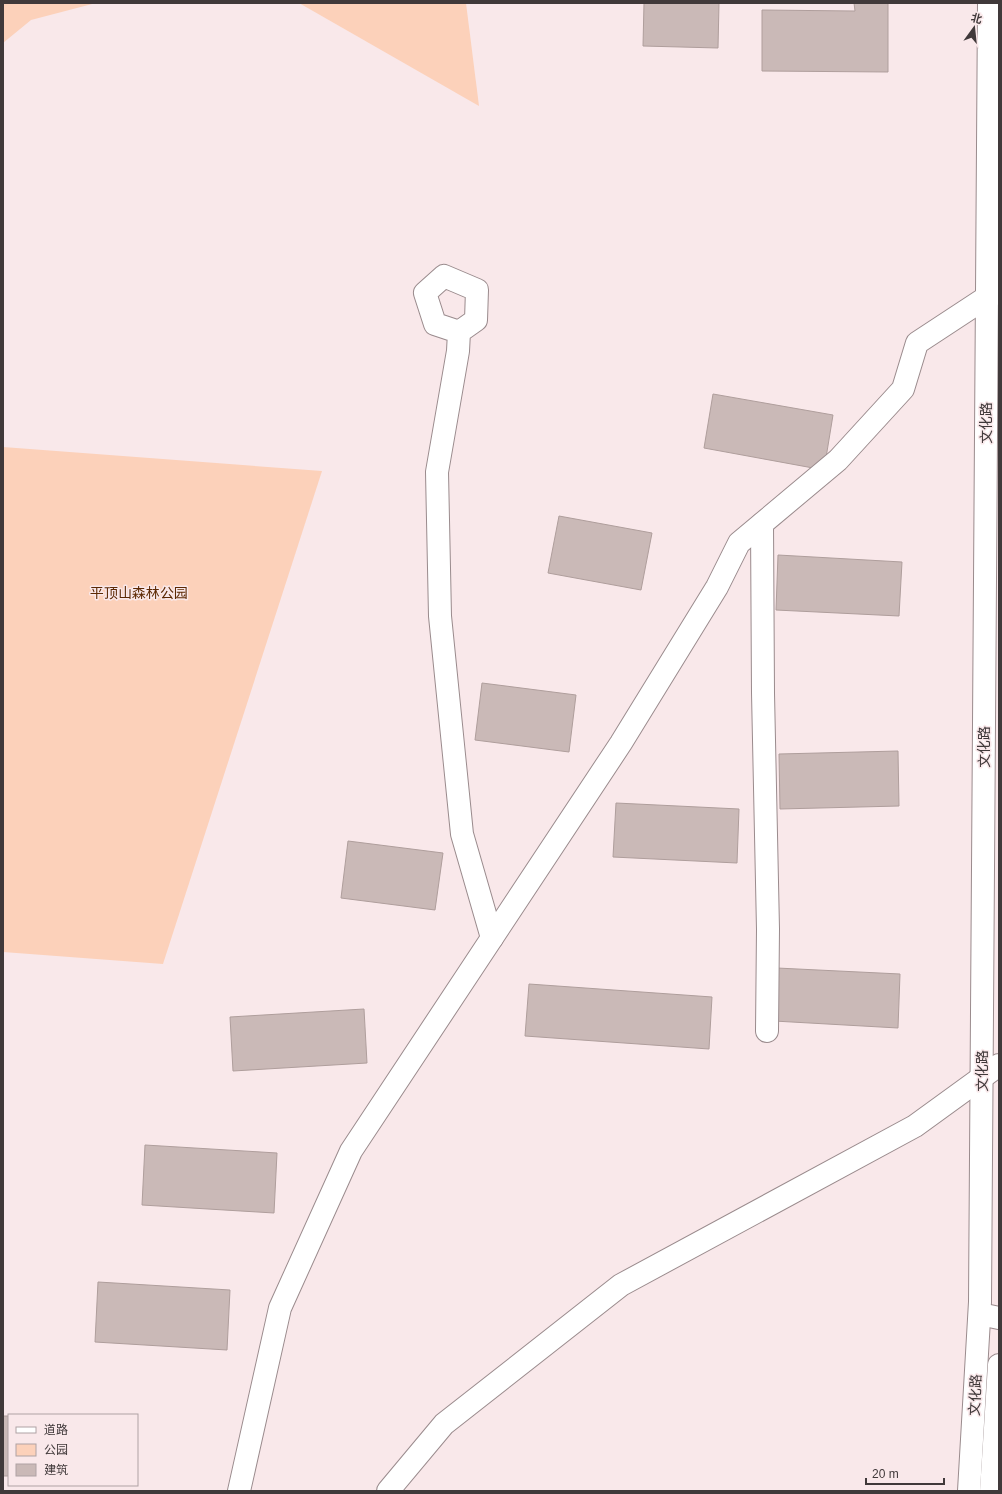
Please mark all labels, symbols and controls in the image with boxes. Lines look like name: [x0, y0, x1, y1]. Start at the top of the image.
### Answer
north arrow: [954, 8, 994, 48]
text: 北: [970, 11, 983, 26]
street label: 文化路: [978, 402, 994, 444]
park label: 平顶山森林公园: [90, 585, 188, 601]
street label: 文化路: [976, 726, 992, 768]
street label: 文化路: [974, 1050, 990, 1092]
street label: 文化路: [966, 1374, 984, 1416]
legend: [8, 1414, 138, 1486]
text: 道路: [44, 1423, 68, 1437]
text: 公园: [44, 1443, 68, 1457]
scale bar: [866, 1460, 944, 1486]
text: 建筑: [44, 1463, 68, 1477]
text: 20 m: [872, 1467, 899, 1481]

